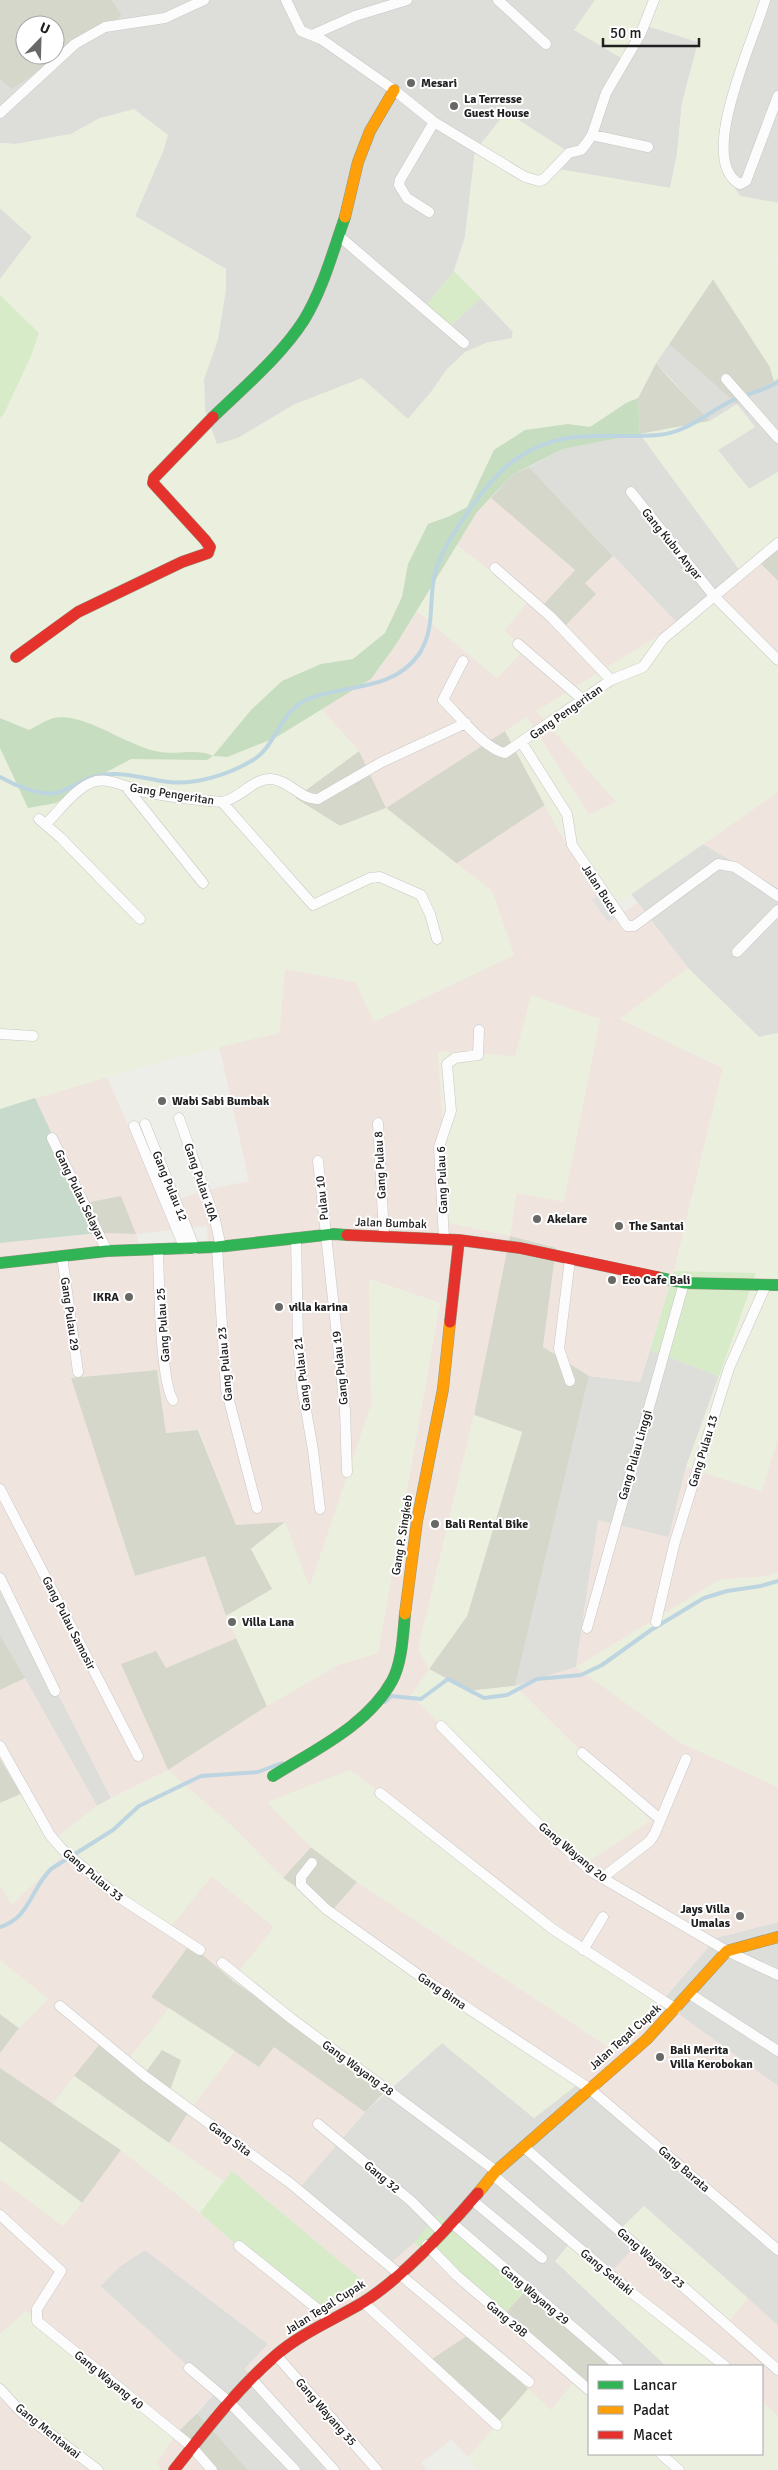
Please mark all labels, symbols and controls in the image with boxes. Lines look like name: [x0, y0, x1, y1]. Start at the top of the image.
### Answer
north arrow: [15, 15, 65, 65]
scale bar: [603, 15, 699, 47]
text: U: [37, 19, 53, 38]
text: 50 m: [610, 24, 641, 42]
place label: Mesari: [421, 76, 457, 91]
marker: Mesari: [405, 77, 417, 89]
place label: La Terresse Guest House: [464, 92, 529, 121]
marker: La Terresse Guest House: [448, 100, 460, 112]
street label: Gang Kubu Anyar: [638, 505, 705, 584]
street label: Gang Pengeritan: [527, 682, 606, 743]
street label: Gang Pengeritan: [129, 780, 215, 809]
street label: Jalan Bucu: [578, 862, 621, 917]
place label: Wabi Sabi Bumbak: [172, 1094, 270, 1109]
marker: Wabi Sabi Bumbak: [156, 1095, 168, 1107]
street label: Gang Pulau 8: [371, 1131, 390, 1199]
street label: Gang Pulau 10A: [180, 1141, 221, 1224]
street label: Gang Pulau 6: [434, 1146, 451, 1214]
street label: Gang Pulau Selayar: [51, 1147, 108, 1244]
street label: Gang Pulau 12: [149, 1149, 190, 1223]
street label: Pulau 10: [313, 1175, 332, 1221]
place label: Akelare: [547, 1212, 587, 1227]
marker: Akelare: [531, 1213, 543, 1225]
street label: Jalan Bumbak: [355, 1215, 427, 1232]
place label: The Santai: [629, 1219, 684, 1234]
marker: The Santai: [613, 1220, 625, 1232]
place label: Eco Cafe Bali: [622, 1273, 690, 1288]
marker: Eco Cafe Bali: [606, 1274, 618, 1286]
street label: Gang Pulau 29: [57, 1276, 82, 1352]
street label: Gang Pulau 25: [153, 1287, 174, 1363]
place label: IKRA: [93, 1290, 119, 1305]
marker: IKRA: [123, 1291, 135, 1303]
place label: villa karina: [288, 1300, 348, 1315]
marker: villa karina: [273, 1301, 285, 1313]
street label: Gang Pulau 23: [215, 1326, 236, 1402]
street label: Gang Pulau 19: [329, 1330, 352, 1406]
street label: Gang Pulau 21: [291, 1336, 314, 1412]
street label: Gang Pulau Linggi: [615, 1408, 656, 1502]
street label: Gang Pulau 13: [685, 1413, 722, 1489]
street label: Gang P. Singkeb: [389, 1494, 416, 1576]
place label: Bali Rental Bike: [445, 1517, 528, 1532]
marker: Bali Rental Bike: [429, 1518, 441, 1530]
street label: Gang Pulau Samosir: [39, 1574, 99, 1673]
place label: Villa Lana: [242, 1615, 294, 1630]
marker: Villa Lana: [226, 1616, 238, 1628]
street label: Gang Wayang 20: [535, 1819, 610, 1885]
street label: Gang Pulau 33: [59, 1846, 126, 1905]
place label: Jays Villa Umalas: [680, 1902, 731, 1931]
marker: Jays Villa Umalas: [734, 1910, 746, 1922]
street label: Gang Bima: [415, 1970, 469, 2013]
street label: Jalan Tegal Cupek: [586, 2001, 664, 2074]
street label: Gang Wayang 28: [319, 2037, 397, 2099]
place label: Bali Merita Villa Kerobokan: [670, 2043, 753, 2072]
marker: Bali Merita Villa Kerobokan: [654, 2051, 666, 2063]
street label: Gang Sita: [205, 2119, 254, 2160]
street label: Gang Barata: [655, 2143, 712, 2196]
street label: Gang 32: [361, 2158, 403, 2197]
street label: Gang Wayang 23: [614, 2225, 688, 2292]
street label: Gang Setiaki: [577, 2246, 636, 2299]
street label: Gang Wayang 29: [497, 2262, 572, 2328]
street label: Jalan Tegal Cupak: [282, 2277, 368, 2338]
street label: Gang 29B: [483, 2298, 530, 2341]
street label: Gang Wayang 40: [71, 2348, 146, 2413]
legend: [588, 2365, 763, 2455]
street label: Gang Wayang 35: [292, 2375, 359, 2449]
text: Lancar: [633, 2376, 677, 2394]
street label: Gang Mentawai: [12, 2401, 83, 2462]
text: Padat: [633, 2401, 669, 2419]
text: Macet: [633, 2426, 672, 2444]

